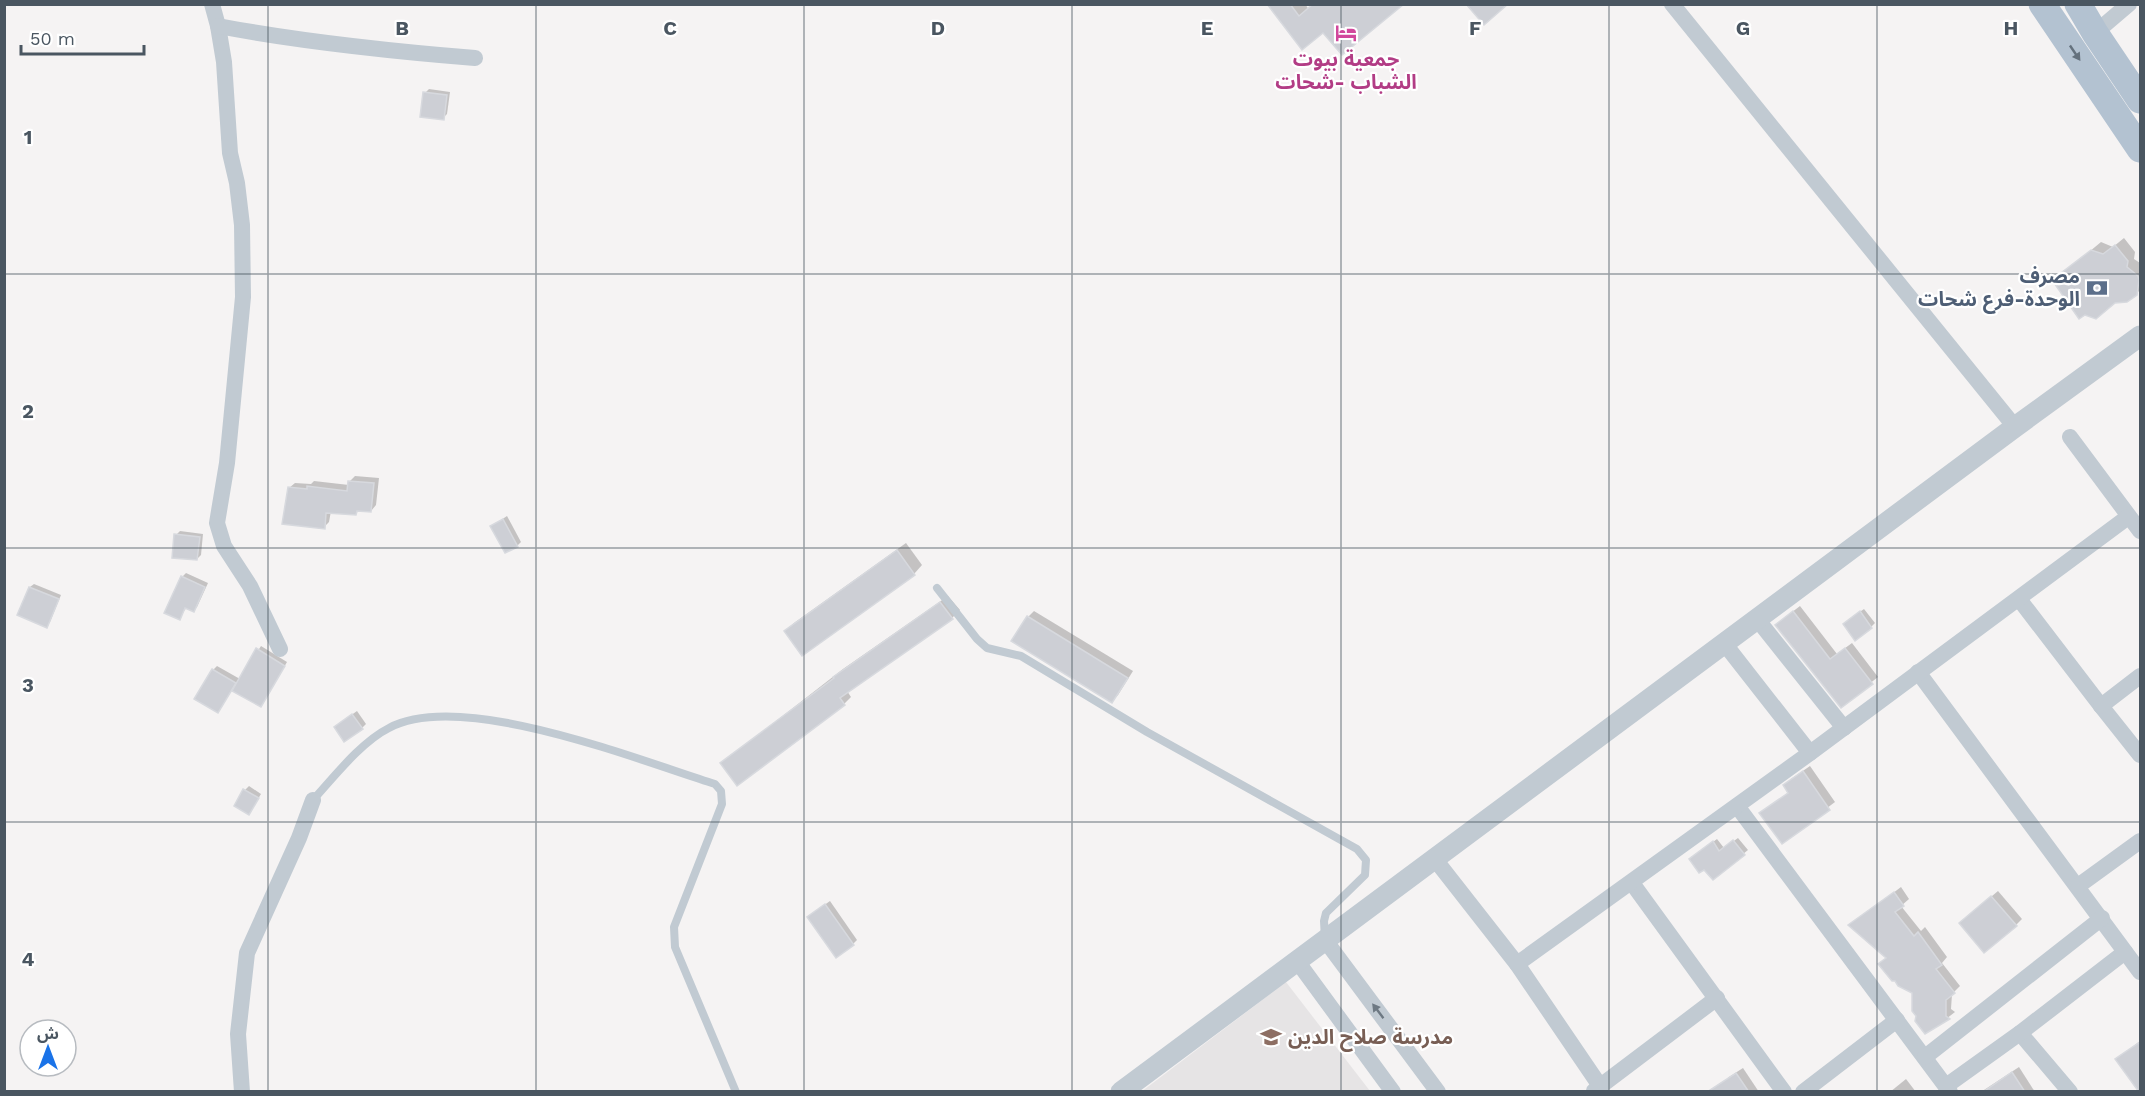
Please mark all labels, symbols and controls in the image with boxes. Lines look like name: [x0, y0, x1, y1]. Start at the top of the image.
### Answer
text: B: [395, 16, 409, 40]
text: C: [663, 16, 677, 40]
text: D: [931, 16, 945, 40]
text: E: [1201, 16, 1213, 40]
text: F: [1469, 16, 1481, 40]
text: G: [1736, 16, 1750, 40]
text: H: [2004, 16, 2018, 40]
scale bar: [21, 18, 144, 56]
hotel icon: جمعية بيوت الشباب -شحات: [1334, 21, 1358, 45]
text: 50 m: [30, 28, 75, 49]
one-way arrow: [2069, 45, 2080, 61]
place label: جمعية بيوت الشباب -شحات: [1275, 47, 1417, 94]
text: 1: [24, 125, 32, 149]
place label: مصرف الوحدة-فرع شحات: [1918, 264, 2080, 314]
bank icon: مصرف الوحدة-فرع شحات: [2085, 276, 2109, 300]
text: 2: [22, 399, 34, 423]
text: 3: [22, 673, 34, 697]
text: 4: [22, 947, 35, 971]
one-way arrow: [1372, 1003, 1384, 1019]
north arrow: [18, 1018, 78, 1078]
text: ش: [37, 1024, 59, 1043]
school or university icon: مدرسة صلاح الدين: [1259, 1025, 1283, 1049]
place label: مدرسة صلاح الدين: [1288, 1025, 1453, 1052]

